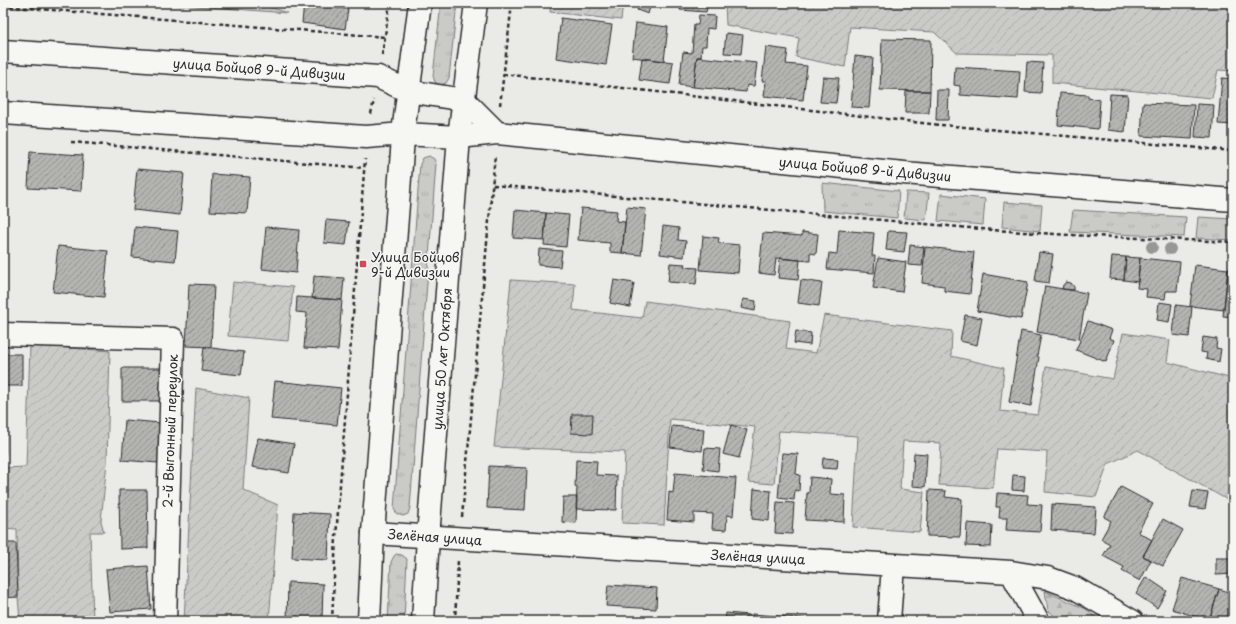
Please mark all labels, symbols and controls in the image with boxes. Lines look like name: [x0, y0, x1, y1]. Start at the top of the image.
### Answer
street label: улица Бойцов 9-й Дивизии: [172, 53, 346, 84]
street label: улица Бойцов 9-й Дивизии: [778, 152, 952, 185]
place label: Улица Бойцов 9-й Дивизии: [371, 247, 460, 281]
marker: Улица Бойцов 9-й Дивизии: [358, 259, 368, 269]
street label: улица 50 лет Октября: [427, 287, 456, 431]
street label: 2-й Выгонный переулок: [157, 354, 182, 508]
street label: Зелёная улица: [387, 524, 484, 549]
street label: Зелёная улица: [710, 545, 806, 569]

